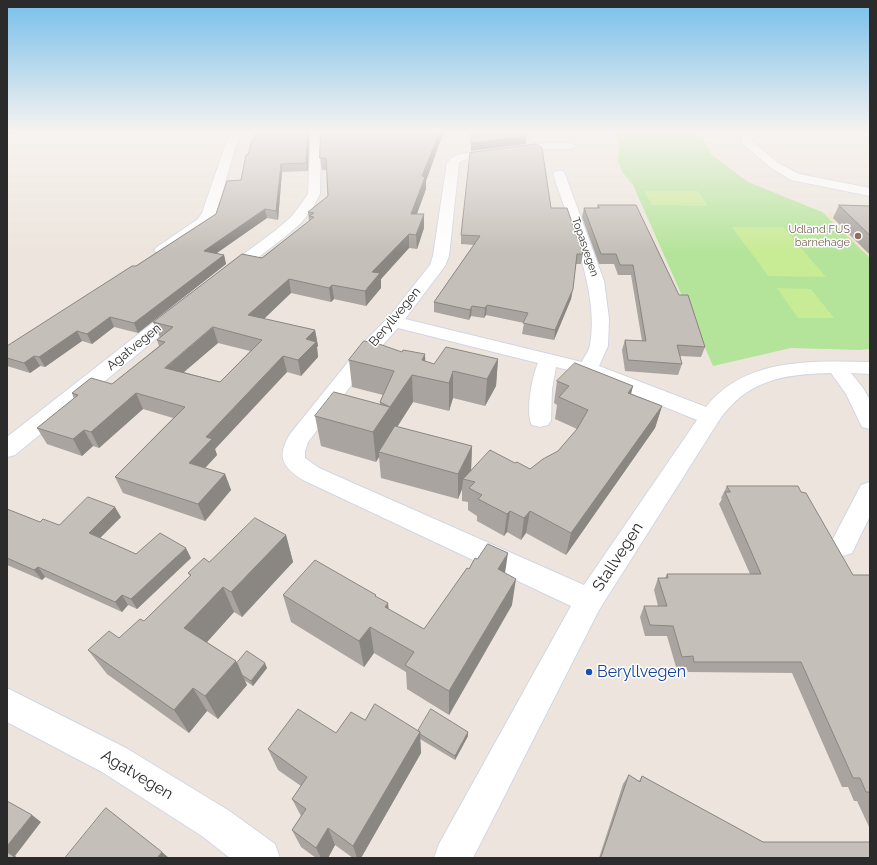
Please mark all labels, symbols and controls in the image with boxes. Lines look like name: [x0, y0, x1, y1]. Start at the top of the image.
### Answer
street label: Topasvegen: [569, 216, 601, 278]
place label: Udland FUS barnehage: [788, 223, 850, 249]
marker: Udland FUS barnehage: [853, 231, 863, 241]
street label: Beryllvegen: [366, 284, 424, 350]
street label: Agatvegen: [104, 320, 164, 374]
street label: Stallvegen: [589, 519, 647, 595]
place label: Beryllvegen: [597, 662, 686, 682]
marker: Beryllvegen: [584, 667, 594, 677]
street label: Agatvegen: [97, 746, 177, 804]

